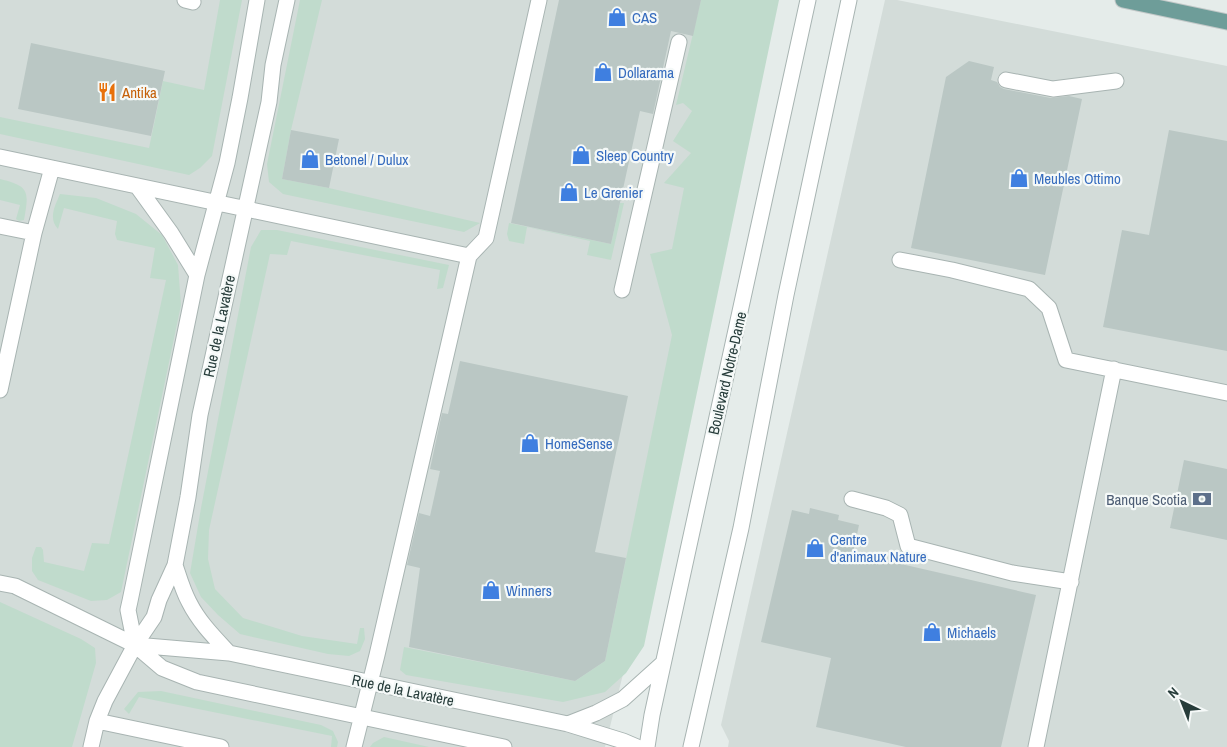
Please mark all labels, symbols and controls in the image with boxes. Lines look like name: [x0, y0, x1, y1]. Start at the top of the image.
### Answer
shop icon: CAS: [606, 6, 628, 28]
place label: CAS: [632, 7, 657, 28]
shop icon: Dollarama: [592, 61, 614, 83]
place label: Dollarama: [618, 62, 674, 83]
restaurant icon: Antika: [96, 81, 118, 103]
place label: Antika: [121, 82, 157, 103]
shop icon: Sleep Country: [570, 144, 592, 166]
place label: Sleep Country: [596, 145, 675, 166]
shop icon: Betonel / Dulux: [299, 148, 321, 170]
place label: Betonel / Dulux: [325, 149, 409, 170]
shop icon: Meubles Ottimo: [1008, 167, 1030, 189]
place label: Meubles Ottimo: [1034, 168, 1121, 189]
shop icon: Le Grenier: [558, 181, 580, 203]
place label: Le Grenier: [584, 182, 643, 203]
street label: Rue de la Lavatère: [198, 273, 240, 379]
street label: Boulevard Notre-Dame: [703, 309, 751, 437]
shop icon: HomeSense: [519, 432, 541, 454]
place label: HomeSense: [545, 433, 613, 454]
bank icon: Banque Scotia: [1191, 488, 1213, 510]
place label: Banque Scotia: [1106, 489, 1187, 510]
place label: Centre d'animaux Nature: [830, 529, 927, 567]
shop icon: Centre d'animaux Nature: [804, 537, 826, 559]
shop icon: Winners: [480, 579, 502, 601]
place label: Winners: [506, 580, 552, 601]
shop icon: Michaels: [921, 621, 943, 643]
place label: Michaels: [947, 622, 996, 643]
street label: Rue de la Lavatère: [350, 669, 456, 711]
north arrow: [1157, 677, 1207, 727]
text: N: [1164, 683, 1182, 702]

